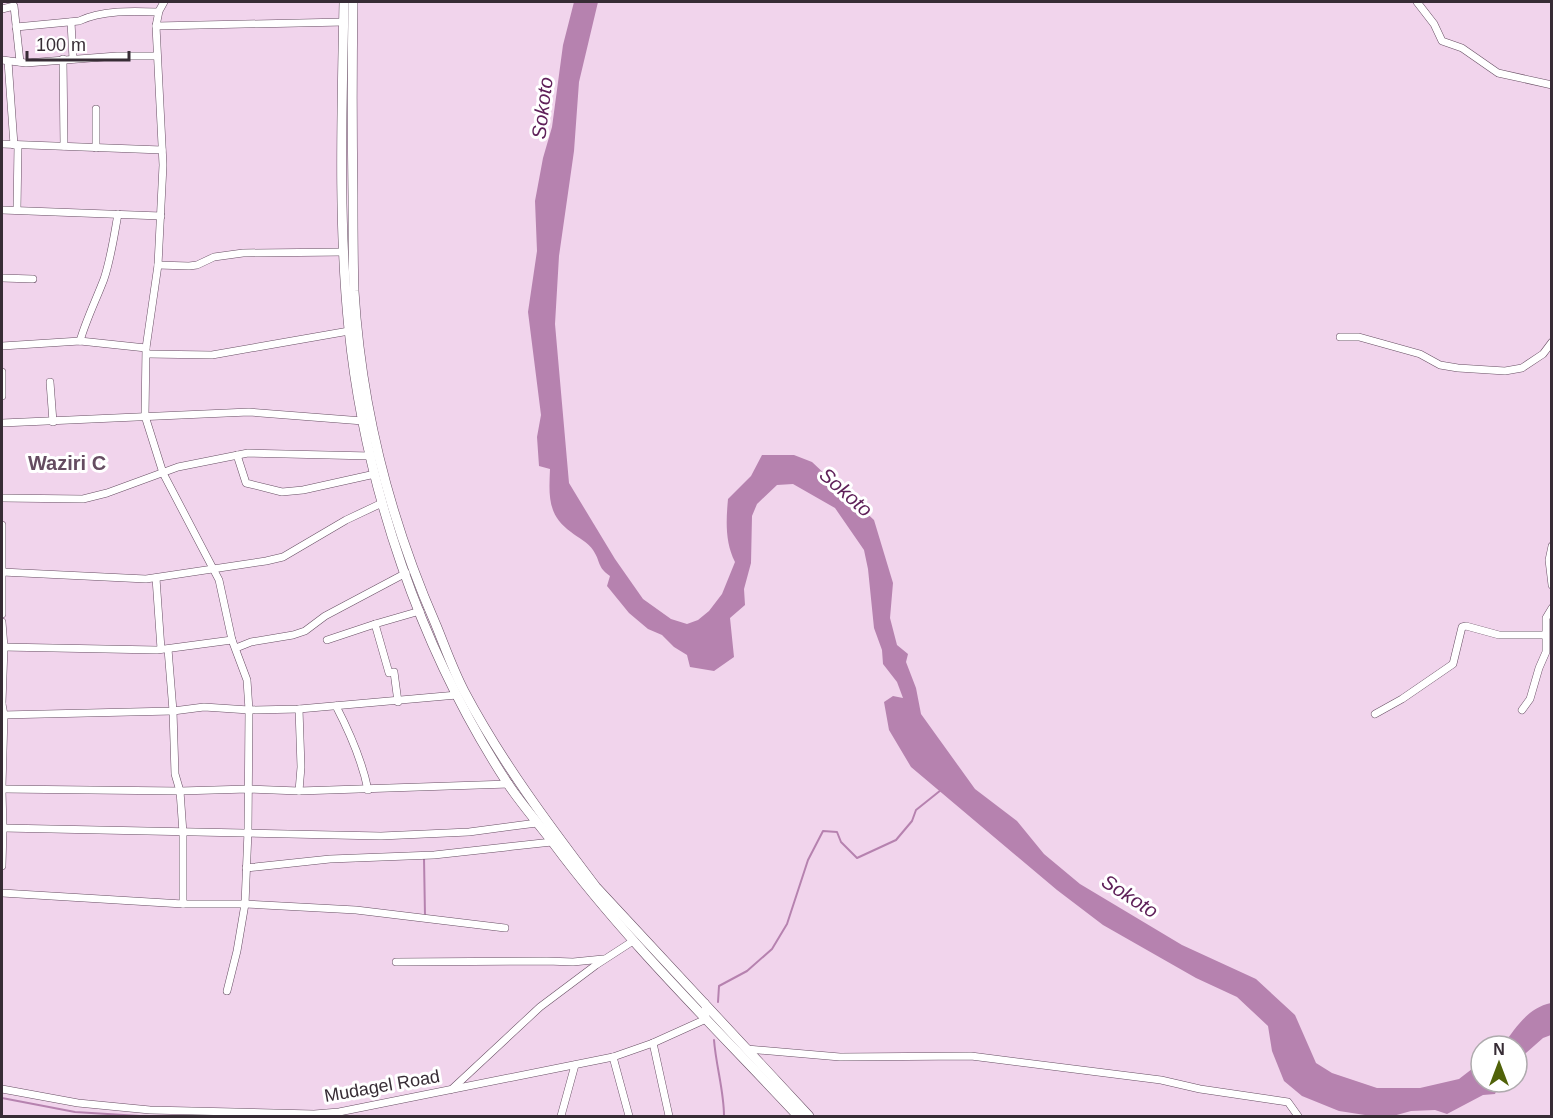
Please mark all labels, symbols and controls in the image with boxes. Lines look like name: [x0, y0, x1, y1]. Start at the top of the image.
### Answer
scale bar: [27, 24, 129, 62]
text: 100 m: [36, 35, 86, 55]
water label: Sokoto: [527, 76, 557, 140]
district label: Waziri C: [28, 452, 106, 474]
water label: Sokoto: [815, 463, 877, 521]
water label: Sokoto: [1098, 870, 1162, 922]
north arrow: [1469, 1034, 1529, 1094]
text: N: [1493, 1041, 1505, 1058]
street label: Mudagel Road: [323, 1066, 441, 1106]

